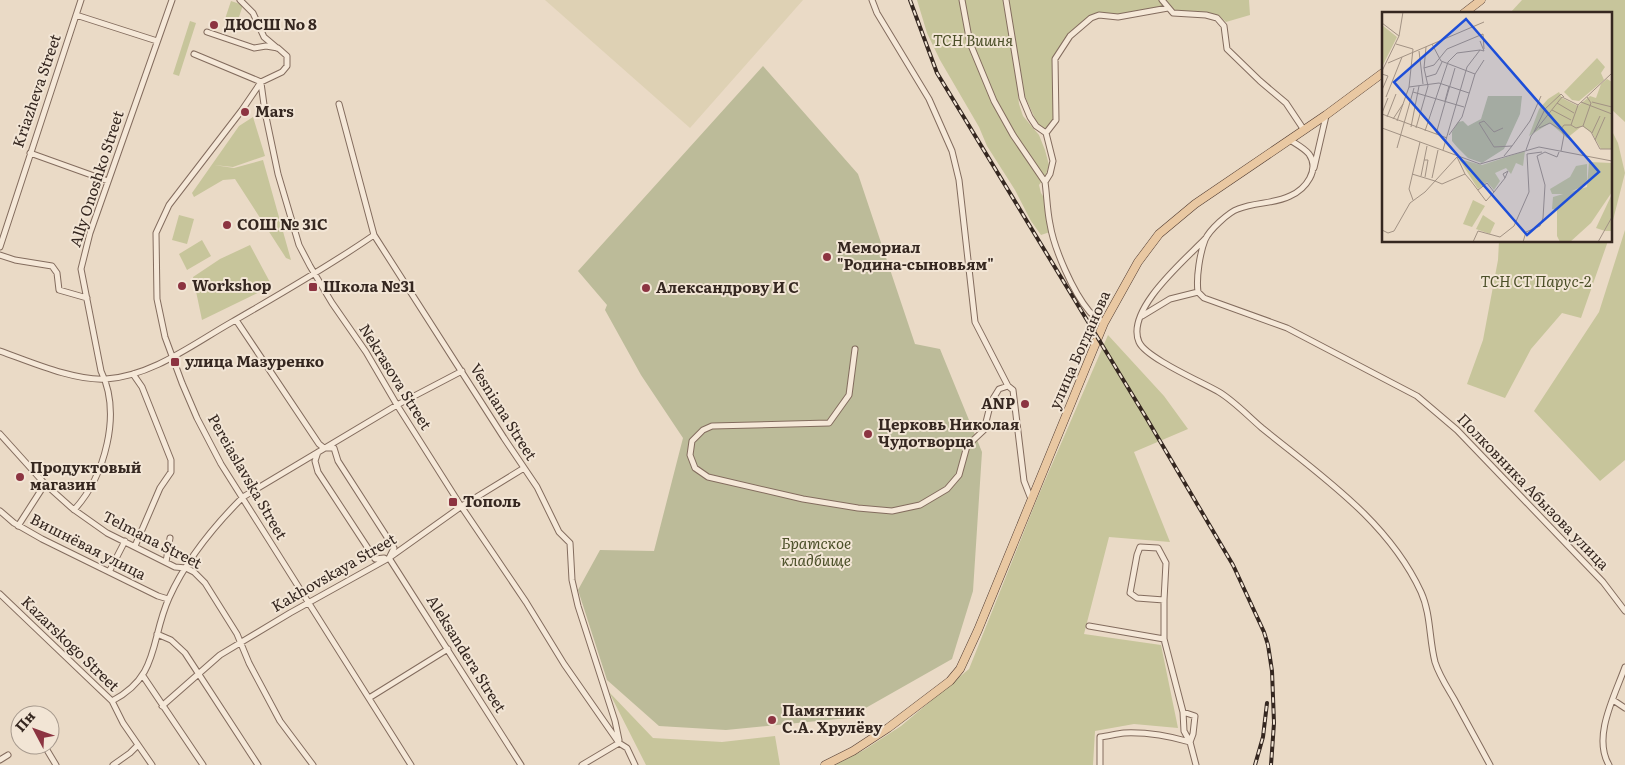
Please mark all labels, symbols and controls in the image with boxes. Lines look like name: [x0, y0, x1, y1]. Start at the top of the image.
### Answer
place label: ДЮСШ No 8: [224, 12, 317, 35]
inset map: [1382, 12, 1612, 242]
marker: ДЮСШ No 8: [208, 19, 220, 31]
park label: ТСН Вишня: [933, 28, 1013, 51]
street label: Kriazheva Street: [5, 31, 66, 150]
place label: Mars: [255, 99, 294, 122]
marker: Mars: [239, 106, 251, 118]
street label: Ally Onoshko Street: [63, 107, 129, 250]
place label: СОШ № 31С: [237, 212, 328, 235]
marker: СОШ № 31С: [221, 219, 233, 231]
place label: Мемориал "Родина-сыновьям": [837, 235, 994, 275]
marker: Мемориал "Родина-сыновьям": [821, 251, 833, 263]
park label: ТСН СТ Парус-2: [1481, 269, 1592, 292]
place label: Workshop: [192, 273, 272, 296]
place label: Школа №31: [323, 274, 415, 297]
place label: Александрову И С: [656, 275, 799, 298]
marker: Workshop: [176, 280, 188, 292]
marker: Школа №31: [307, 281, 319, 293]
marker: Александрову И С: [640, 282, 652, 294]
street label: улица Богданова: [1042, 286, 1115, 412]
street label: Nekrasova Street: [354, 319, 438, 434]
place label: улица Мазуренко: [185, 349, 324, 372]
marker: улица Мазуренко: [169, 356, 181, 368]
street label: Vesniana Street: [465, 358, 543, 464]
place label: ANP: [981, 391, 1015, 414]
marker: ANP: [1019, 398, 1031, 410]
street label: Полковника Абызова улица: [1453, 407, 1616, 575]
street label: Pereiaslavska Street: [203, 409, 294, 544]
place label: Церковь Николая Чудотворца: [878, 412, 1020, 452]
marker: Церковь Николая Чудотворца: [862, 428, 874, 440]
place label: Продуктовый магазин: [30, 455, 142, 495]
marker: Продуктовый магазин: [14, 471, 26, 483]
place label: Тополь: [463, 489, 521, 512]
marker: Тополь: [447, 496, 459, 508]
street label: Telmana Street: [99, 504, 206, 574]
street label: Вишнёвая улица: [27, 507, 151, 585]
street label: Kakhovskaya Street: [267, 527, 400, 617]
park label: Братское кладбище: [781, 531, 851, 571]
street label: Kazarskogo Street: [17, 590, 125, 696]
street label: Aleksandera Street: [422, 590, 513, 717]
place label: Памятник С.А. Хрулёву: [782, 698, 883, 738]
north arrow: [10, 705, 60, 755]
text: Пн: [10, 706, 39, 736]
marker: Памятник С.А. Хрулёву: [766, 714, 778, 726]

